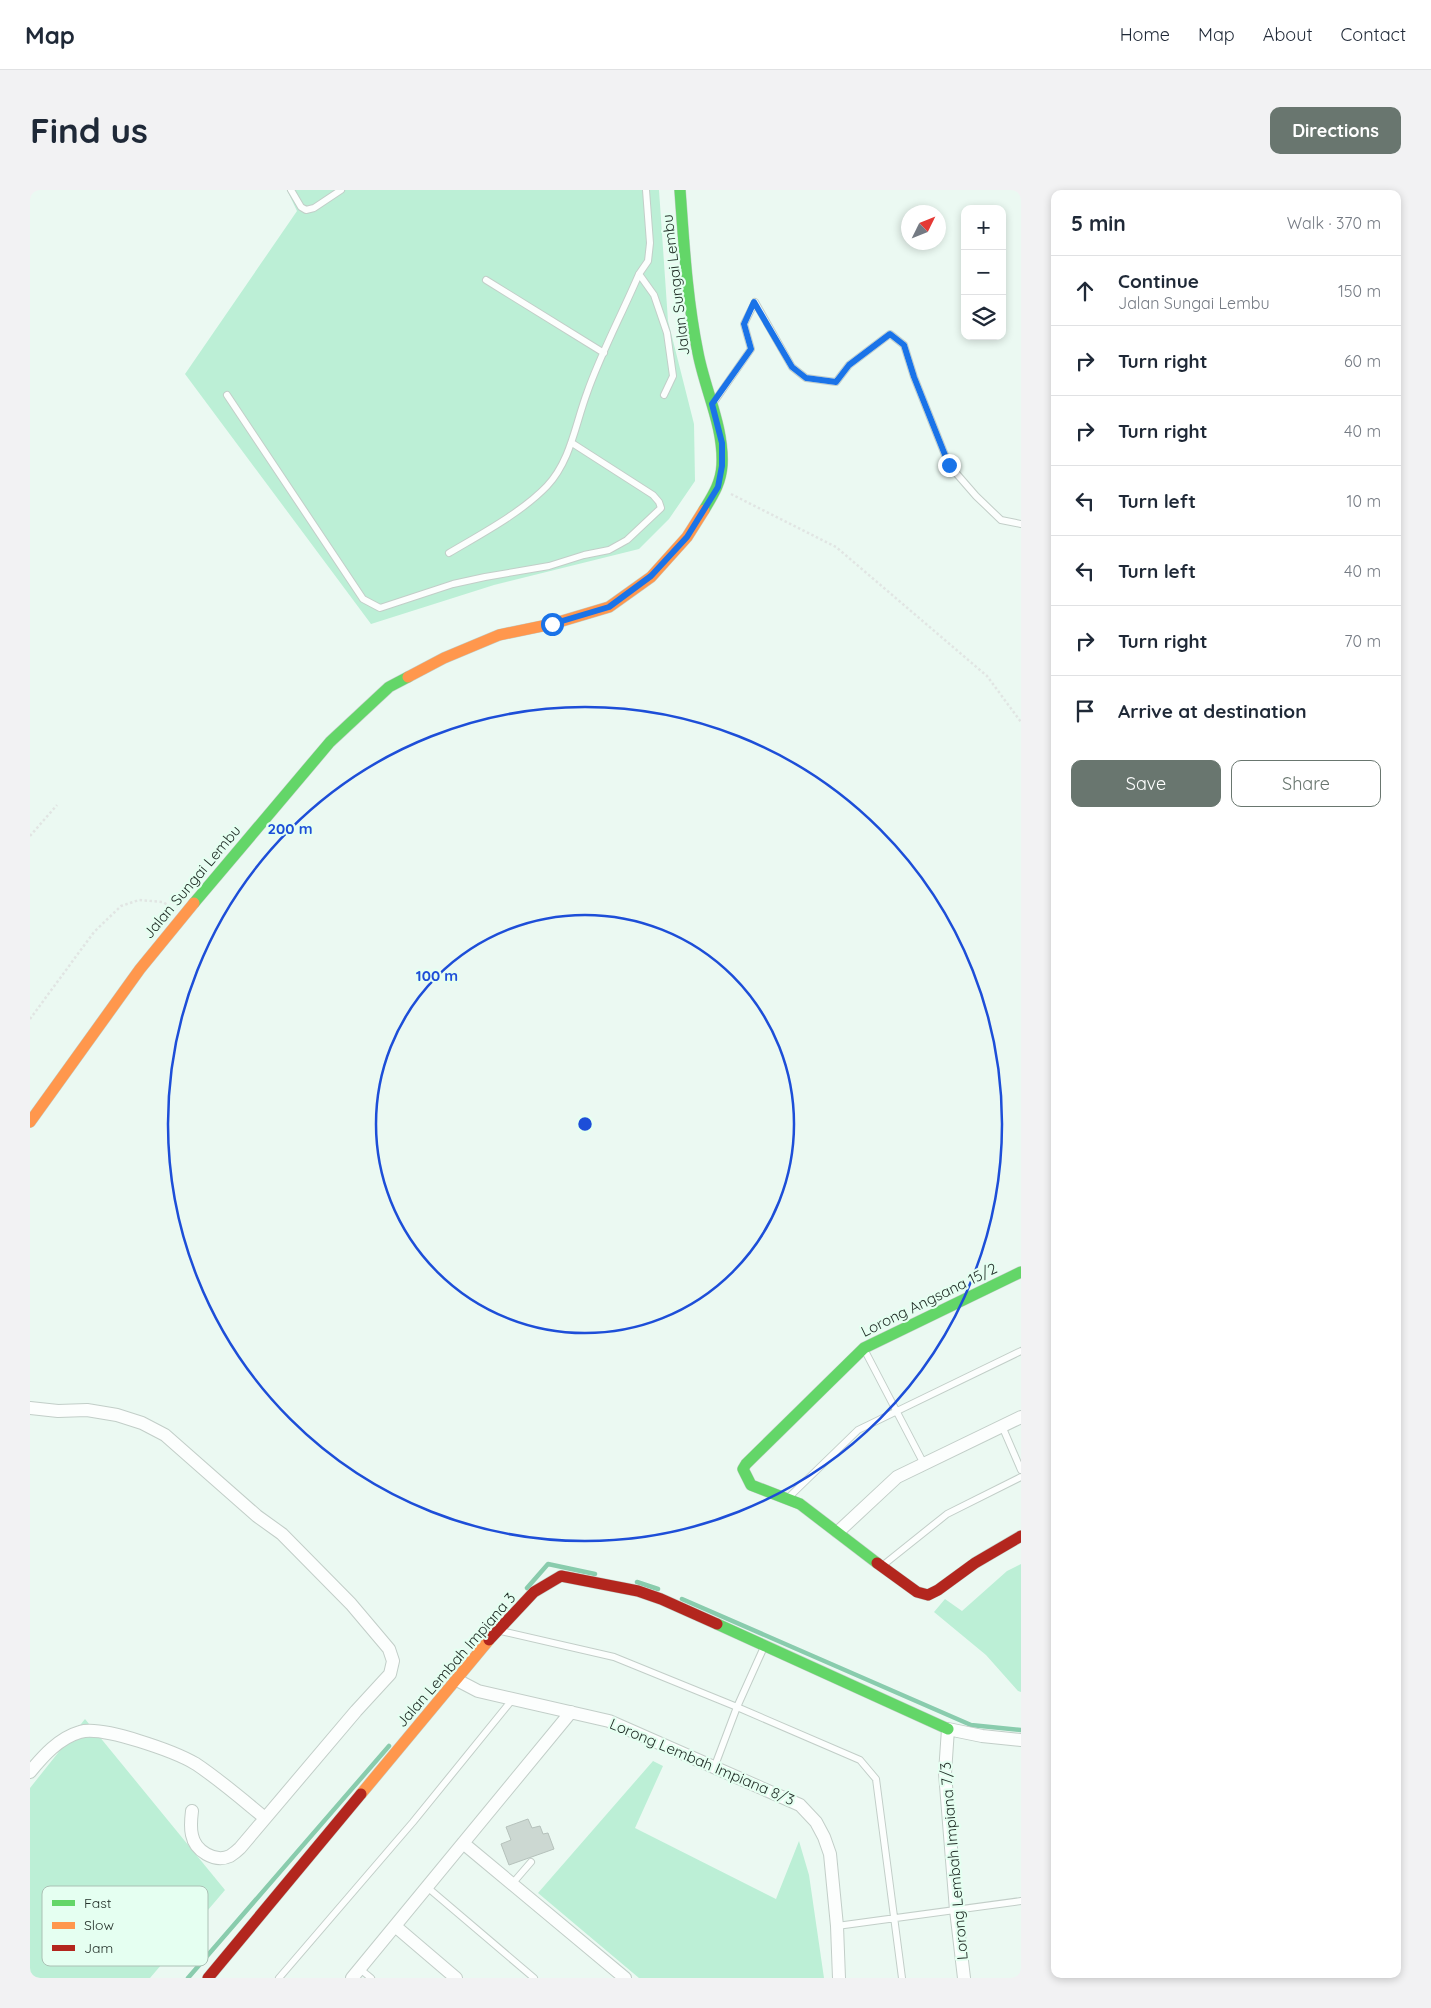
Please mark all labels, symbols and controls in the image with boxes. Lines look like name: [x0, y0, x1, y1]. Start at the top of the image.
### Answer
text: Map: [25, 20, 75, 50]
text: Home: [1120, 23, 1170, 46]
text: Map: [1198, 23, 1235, 46]
text: About: [1263, 23, 1313, 46]
text: Contact: [1341, 23, 1406, 46]
button: Directions: [1270, 107, 1401, 154]
text: Find us: [30, 108, 148, 152]
north arrow: [901, 205, 946, 250]
map controls: [961, 205, 1006, 340]
button: +: [961, 205, 1006, 250]
text: 5 min: [1071, 210, 1126, 236]
street label: Jalan Sungai Lembu: [657, 213, 694, 357]
text: Walk · 370 m: [1287, 213, 1381, 233]
button: −: [961, 250, 1006, 295]
text: Continue: [1118, 269, 1199, 293]
icon: ahead: [1071, 277, 1099, 305]
text: 150 m: [1338, 281, 1381, 301]
text: Jalan Sungai Lembu: [1118, 293, 1270, 313]
button: layers: [961, 295, 1006, 340]
icon: right: [1071, 347, 1099, 375]
text: Turn right: [1118, 349, 1207, 373]
text: 60 m: [1344, 351, 1381, 371]
icon: right: [1071, 417, 1099, 445]
text: Turn right: [1118, 419, 1207, 443]
text: 40 m: [1344, 421, 1381, 441]
route end: [938, 454, 961, 477]
icon: left: [1071, 487, 1099, 515]
text: Turn left: [1118, 489, 1196, 513]
text: 10 m: [1347, 491, 1381, 511]
icon: left: [1071, 557, 1099, 585]
text: Turn left: [1118, 559, 1196, 583]
text: 40 m: [1344, 561, 1381, 581]
route start: [541, 613, 564, 636]
icon: right: [1071, 627, 1099, 655]
text: Turn right: [1118, 629, 1207, 653]
text: 70 m: [1344, 631, 1381, 651]
icon: arrive: [1071, 697, 1099, 725]
text: Arrive at destination: [1118, 699, 1307, 723]
button: Save: [1071, 760, 1221, 807]
button: Share: [1231, 760, 1381, 807]
text: 200 m: [268, 819, 313, 838]
street label: Jalan Sungai Lembu: [139, 821, 245, 942]
text: 100 m: [416, 966, 458, 985]
centre of rings: [576, 1115, 594, 1133]
street label: Lorong Angsana 15/2: [858, 1258, 1000, 1341]
street label: Jalan Lembah Impiana 3: [392, 1588, 519, 1731]
street label: Lorong Lembah Impiana 8/3: [607, 1714, 798, 1809]
street label: Lorong Lembah Impiana 7/3: [935, 1761, 972, 1961]
legend: [42, 1886, 208, 1966]
text: Fast: [84, 1894, 112, 1912]
text: Slow: [84, 1916, 114, 1934]
text: Jam: [84, 1939, 113, 1957]

